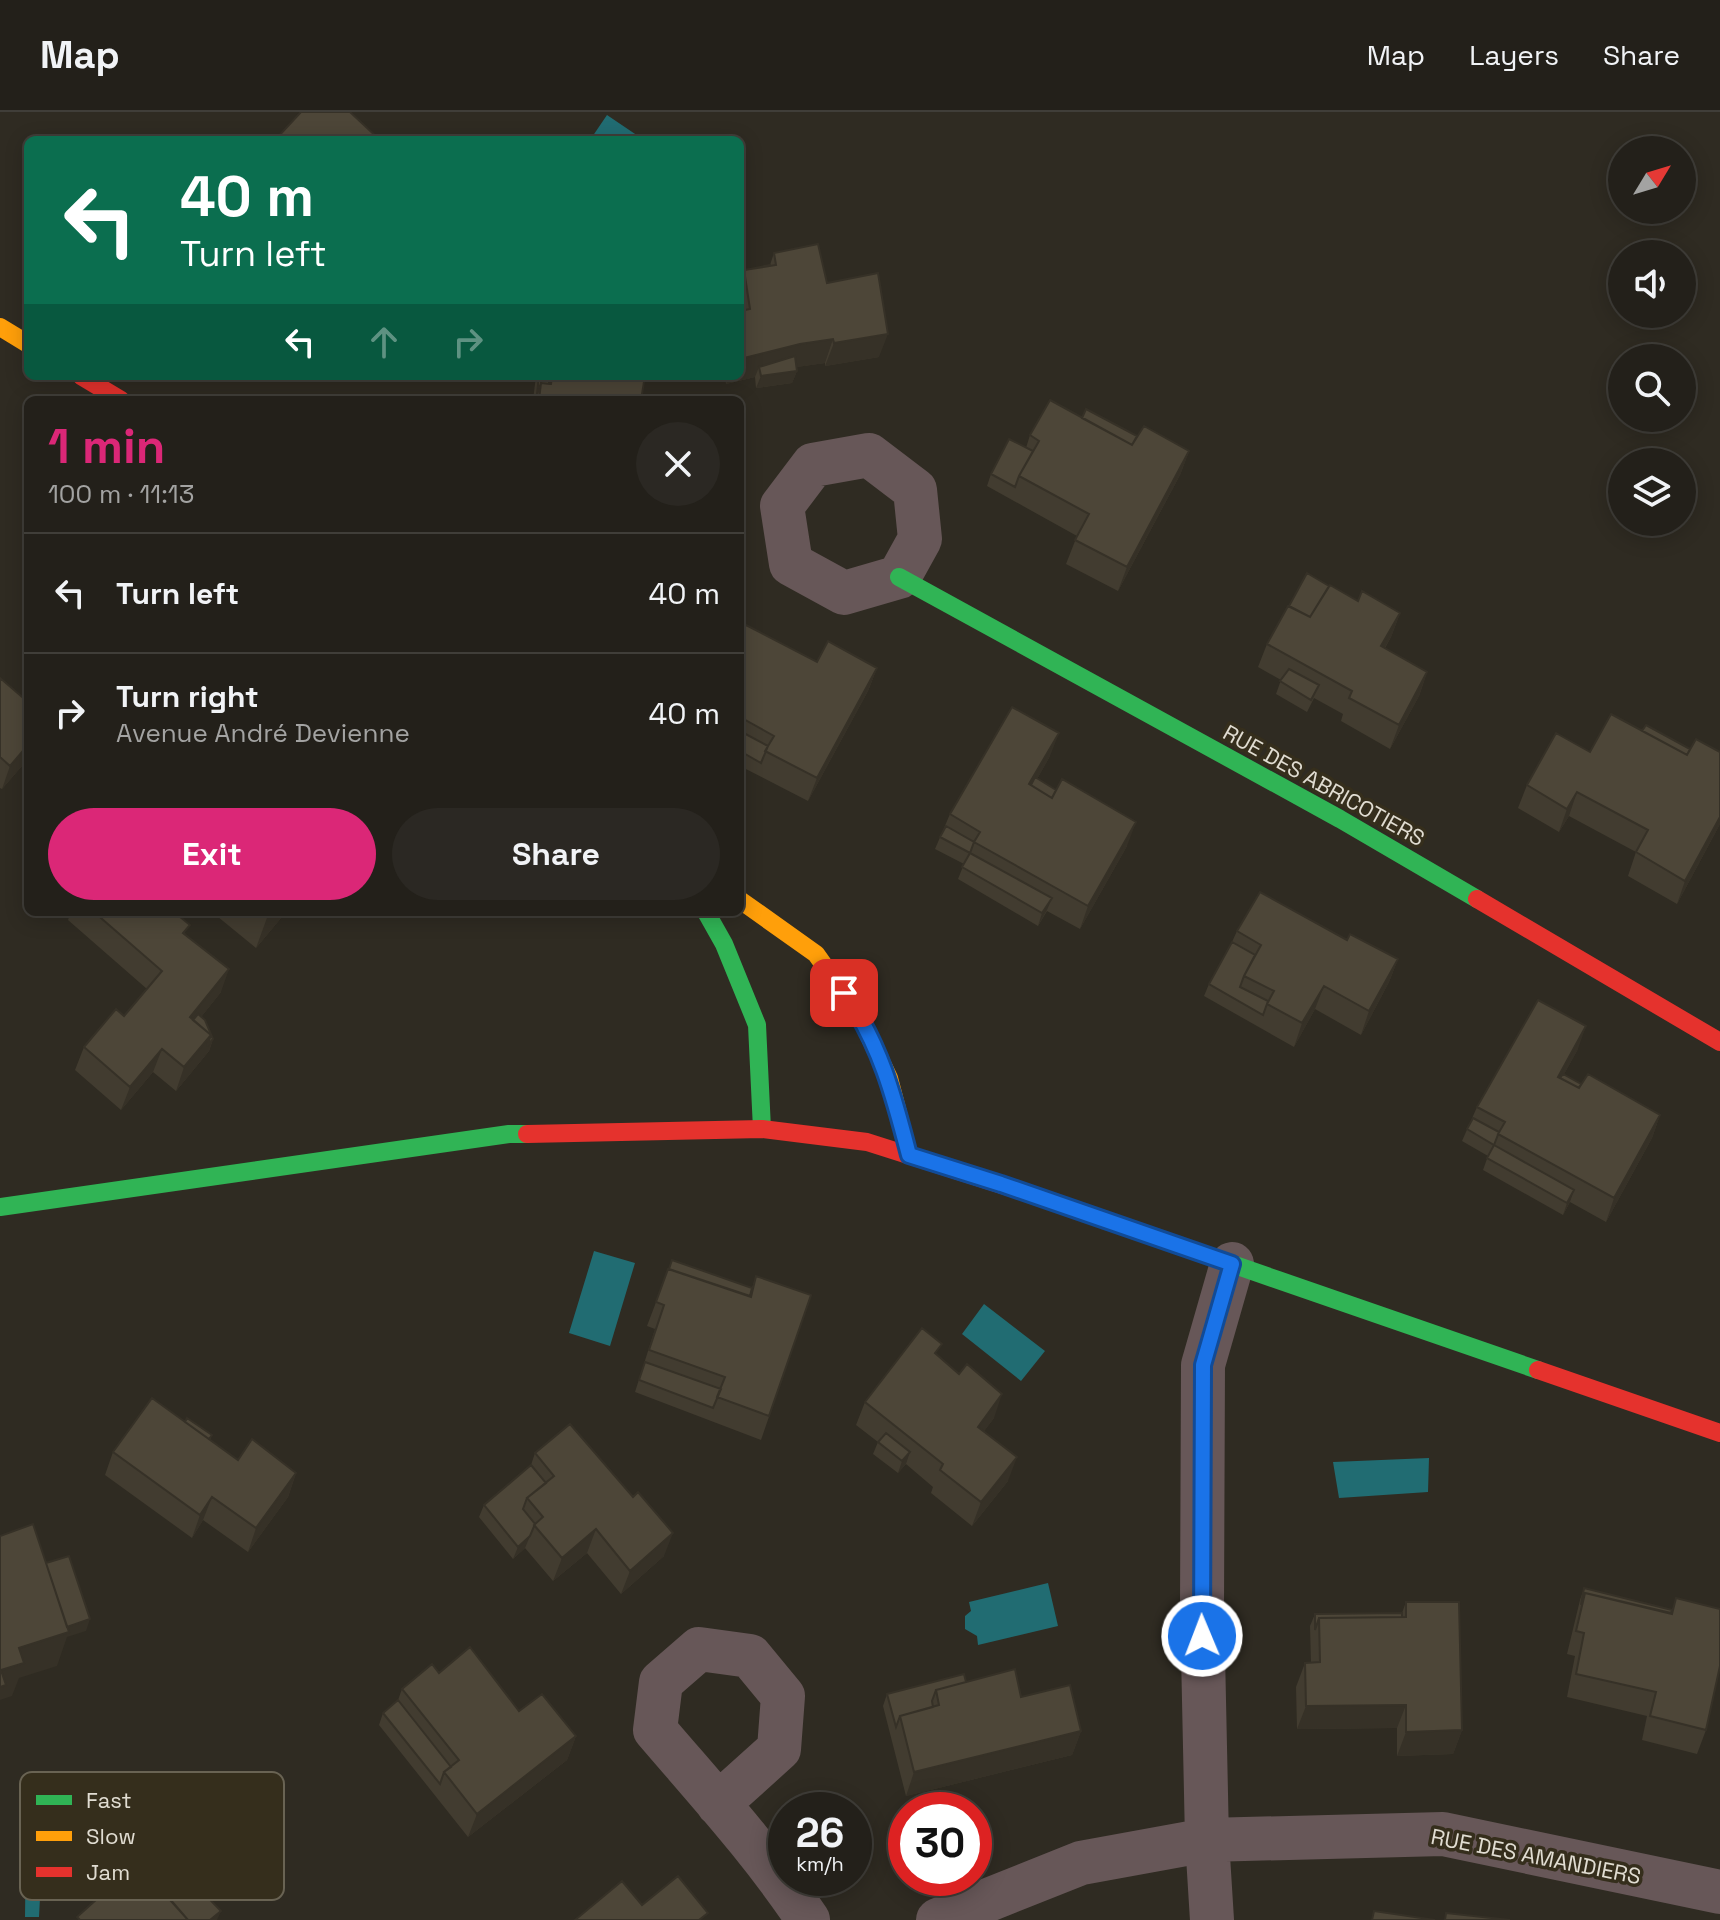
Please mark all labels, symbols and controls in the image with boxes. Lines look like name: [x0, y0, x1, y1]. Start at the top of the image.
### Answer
text: Map: [40, 31, 120, 79]
text: Map: [1367, 37, 1425, 73]
text: Layers: [1469, 37, 1559, 73]
text: Share: [1603, 37, 1680, 73]
north arrow: [1608, 136, 1696, 224]
map controls: [1608, 136, 1696, 536]
text: 40 m: [180, 161, 314, 232]
icon: left: [48, 168, 152, 272]
text: Turn left: [180, 231, 327, 277]
button: sound: [1608, 240, 1696, 328]
icon: left: [278, 320, 322, 364]
icon: ahead: [362, 320, 406, 364]
icon: right: [446, 320, 490, 364]
button: search: [1608, 344, 1696, 432]
text: 1 min: [48, 416, 165, 477]
button: close: [636, 422, 720, 506]
button: layers: [1608, 448, 1696, 536]
text: 100 m · 11:13: [48, 477, 194, 511]
icon: left: [48, 571, 92, 615]
text: Turn left: [116, 574, 239, 613]
text: 40 m: [649, 574, 720, 613]
text: Turn right: [116, 677, 259, 716]
icon: right: [48, 691, 92, 735]
text: 40 m: [649, 694, 720, 733]
text: Avenue André Devienne: [116, 716, 410, 750]
street label: RUE DES ABRICOTIERS: [1218, 718, 1430, 852]
button: Exit: [48, 808, 376, 900]
button: Share: [392, 808, 720, 900]
pin: [810, 959, 878, 1027]
icon: arrive: [822, 971, 866, 1015]
position arrow: [1160, 1594, 1244, 1678]
legend: [20, 1772, 284, 1900]
text: Fast: [86, 1786, 132, 1814]
speed limit sign: 30: [888, 1792, 992, 1896]
text: 26: [796, 1808, 844, 1859]
text: Slow: [86, 1822, 136, 1850]
street label: RUE DES AMANDIERS: [1429, 1822, 1643, 1890]
text: km/h: [796, 1851, 844, 1877]
text: Jam: [86, 1858, 130, 1886]

